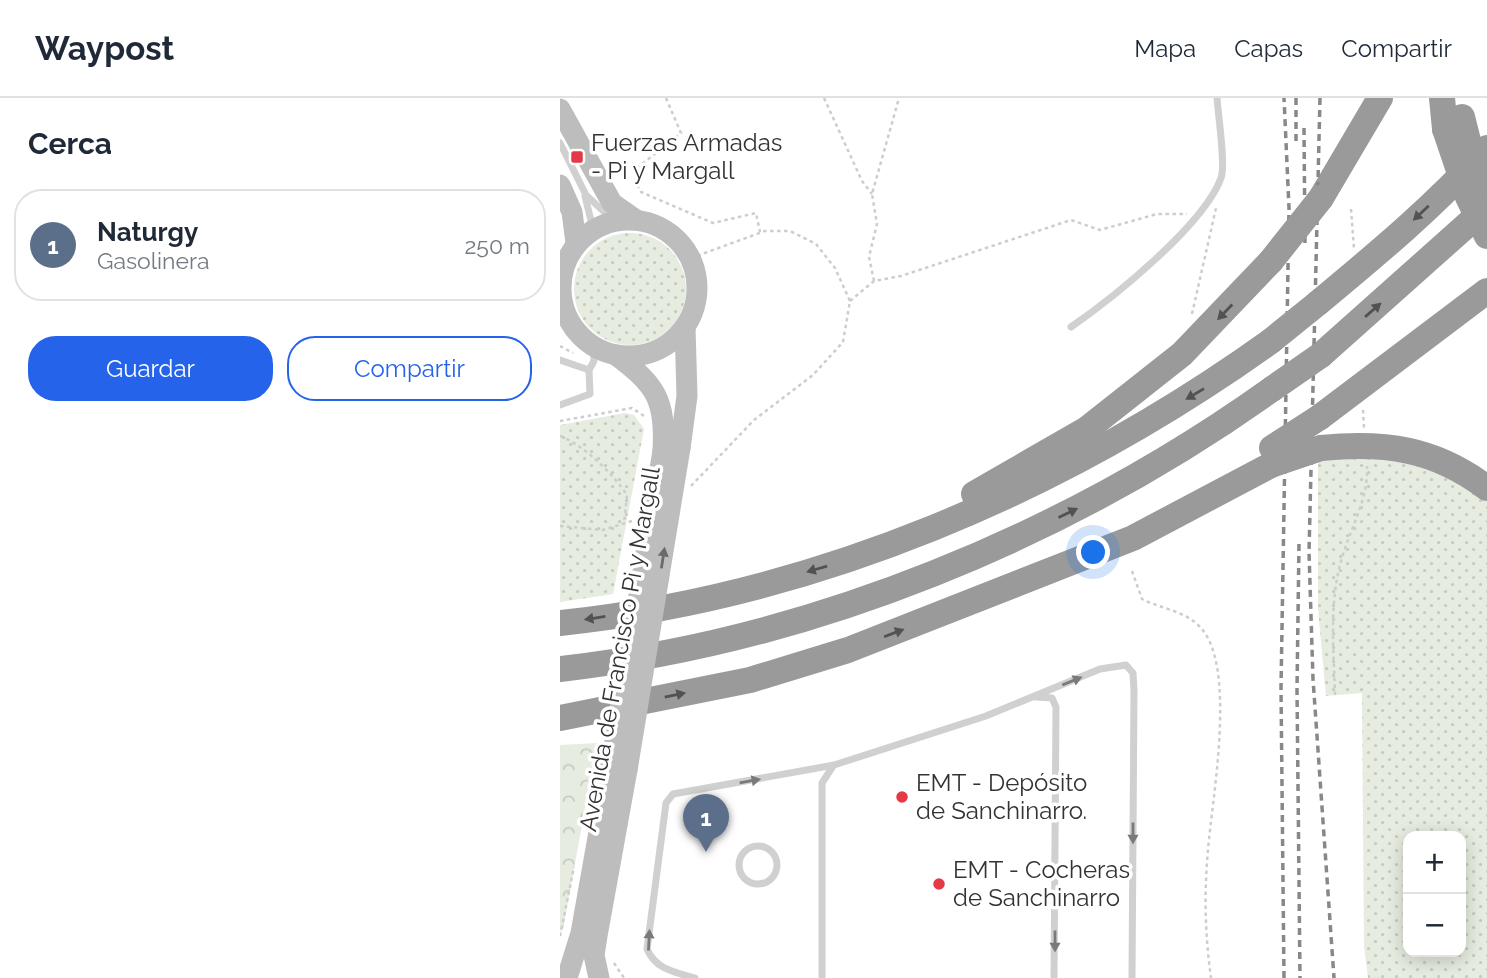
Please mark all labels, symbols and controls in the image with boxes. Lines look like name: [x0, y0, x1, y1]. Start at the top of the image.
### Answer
text: Waypost: [35, 29, 174, 68]
text: Mapa: [1134, 34, 1196, 63]
text: Capas: [1234, 34, 1303, 63]
text: Compartir: [1341, 34, 1452, 63]
text: Cerca: [28, 126, 112, 161]
place label: Fuerzas Armadas - Pi y Margall: [591, 128, 782, 185]
marker: Fuerzas Armadas - Pi y Margall: [569, 149, 585, 165]
one-way arrow: [1413, 205, 1430, 221]
text: Naturgy: [97, 217, 198, 247]
text: 1: [47, 232, 59, 259]
text: 250 m: [464, 232, 530, 259]
text: Gasolinera: [97, 247, 210, 274]
one-way arrow: [1218, 303, 1234, 320]
one-way arrow: [1365, 303, 1382, 318]
button: Guardar: [28, 336, 273, 401]
button: Compartir: [287, 336, 532, 401]
one-way arrow: [1185, 387, 1204, 400]
street label: Avenida de Francisco Pi y Margall: [573, 464, 666, 833]
one-way arrow: [1058, 507, 1078, 519]
your location: [1076, 535, 1110, 569]
one-way arrow: [658, 547, 669, 569]
one-way arrow: [806, 564, 828, 575]
one-way arrow: [584, 613, 606, 624]
one-way arrow: [883, 628, 904, 639]
one-way arrow: [1062, 675, 1083, 686]
one-way arrow: [664, 690, 686, 701]
place label: EMT - Depósito de Sanchinarro.: [916, 768, 1087, 825]
one-way arrow: [739, 775, 761, 786]
marker: EMT - Depósito de Sanchinarro.: [894, 789, 910, 805]
pin: 1: [683, 794, 729, 852]
one-way arrow: [1127, 823, 1139, 845]
map controls: [1403, 831, 1466, 957]
button: +: [1403, 831, 1466, 894]
place label: EMT - Cocheras de Sanchinarro: [953, 855, 1130, 912]
marker: EMT - Cocheras de Sanchinarro: [931, 876, 947, 892]
button: −: [1403, 894, 1466, 957]
one-way arrow: [644, 929, 655, 951]
one-way arrow: [1049, 930, 1061, 952]

